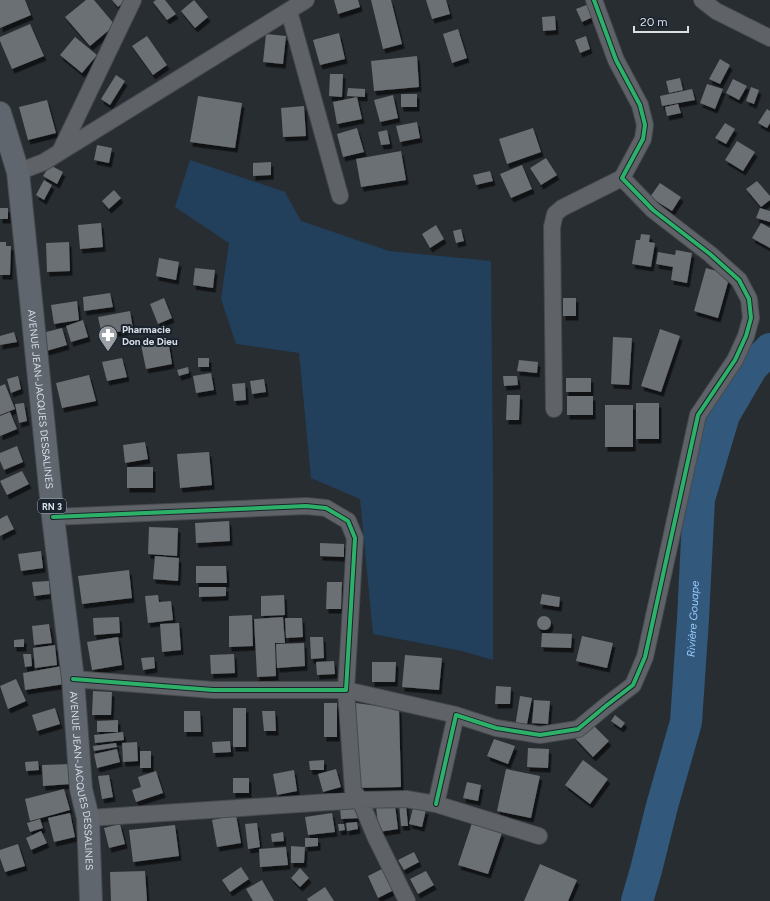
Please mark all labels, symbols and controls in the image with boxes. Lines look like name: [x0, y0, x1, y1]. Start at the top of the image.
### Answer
scale bar: [634, 8, 688, 34]
text: 20 m: [640, 15, 668, 29]
street label: AVENUE JEAN-JACQUES DESSALINES: [25, 309, 57, 489]
place label: Pharmacie Don de Dieu: [122, 323, 178, 348]
pharmacy icon: Pharmacie Don de Dieu: [97, 324, 119, 352]
road number: RN 3: [38, 499, 66, 513]
water label: Rivière Gouape: [684, 580, 701, 657]
street label: AVENUE JEAN-JACQUES DESSALINES: [67, 691, 96, 870]

